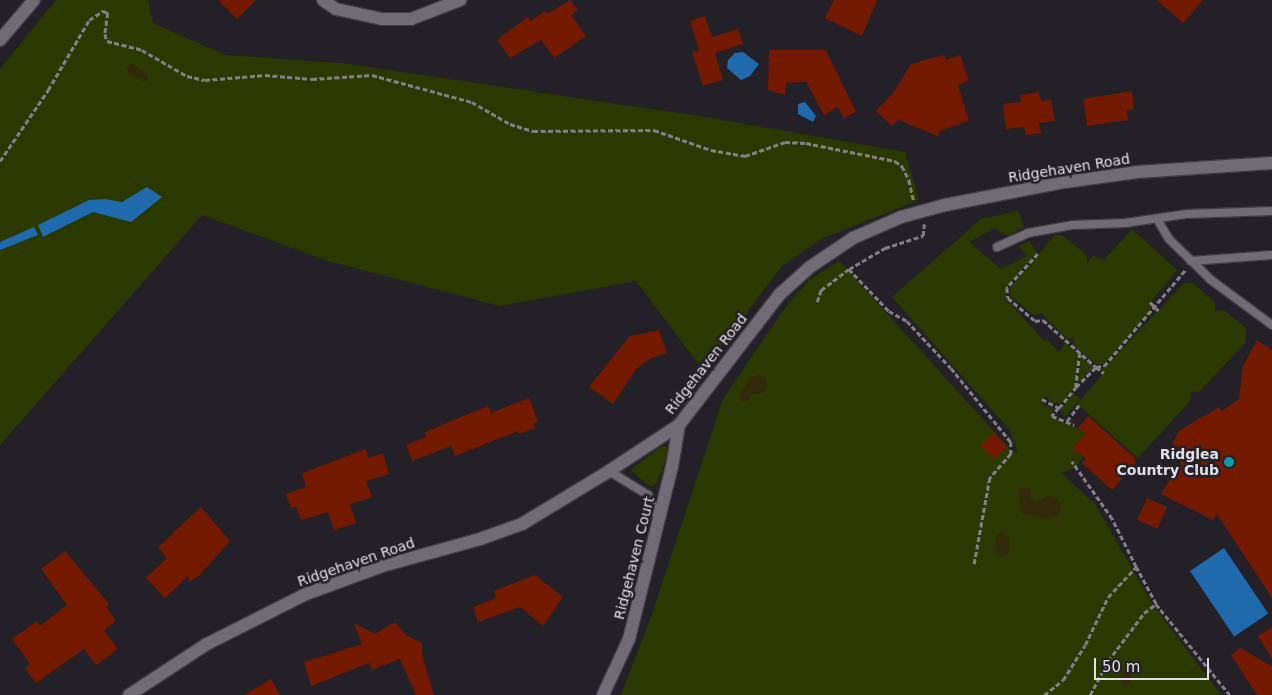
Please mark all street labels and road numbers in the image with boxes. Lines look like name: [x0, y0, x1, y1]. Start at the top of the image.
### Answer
street label: Ridgehaven Road: [1007, 150, 1131, 186]
street label: Ridgehaven Road: [662, 310, 750, 418]
street label: Ridgehaven Court: [611, 495, 657, 621]
street label: Ridgehaven Road: [295, 534, 417, 590]

